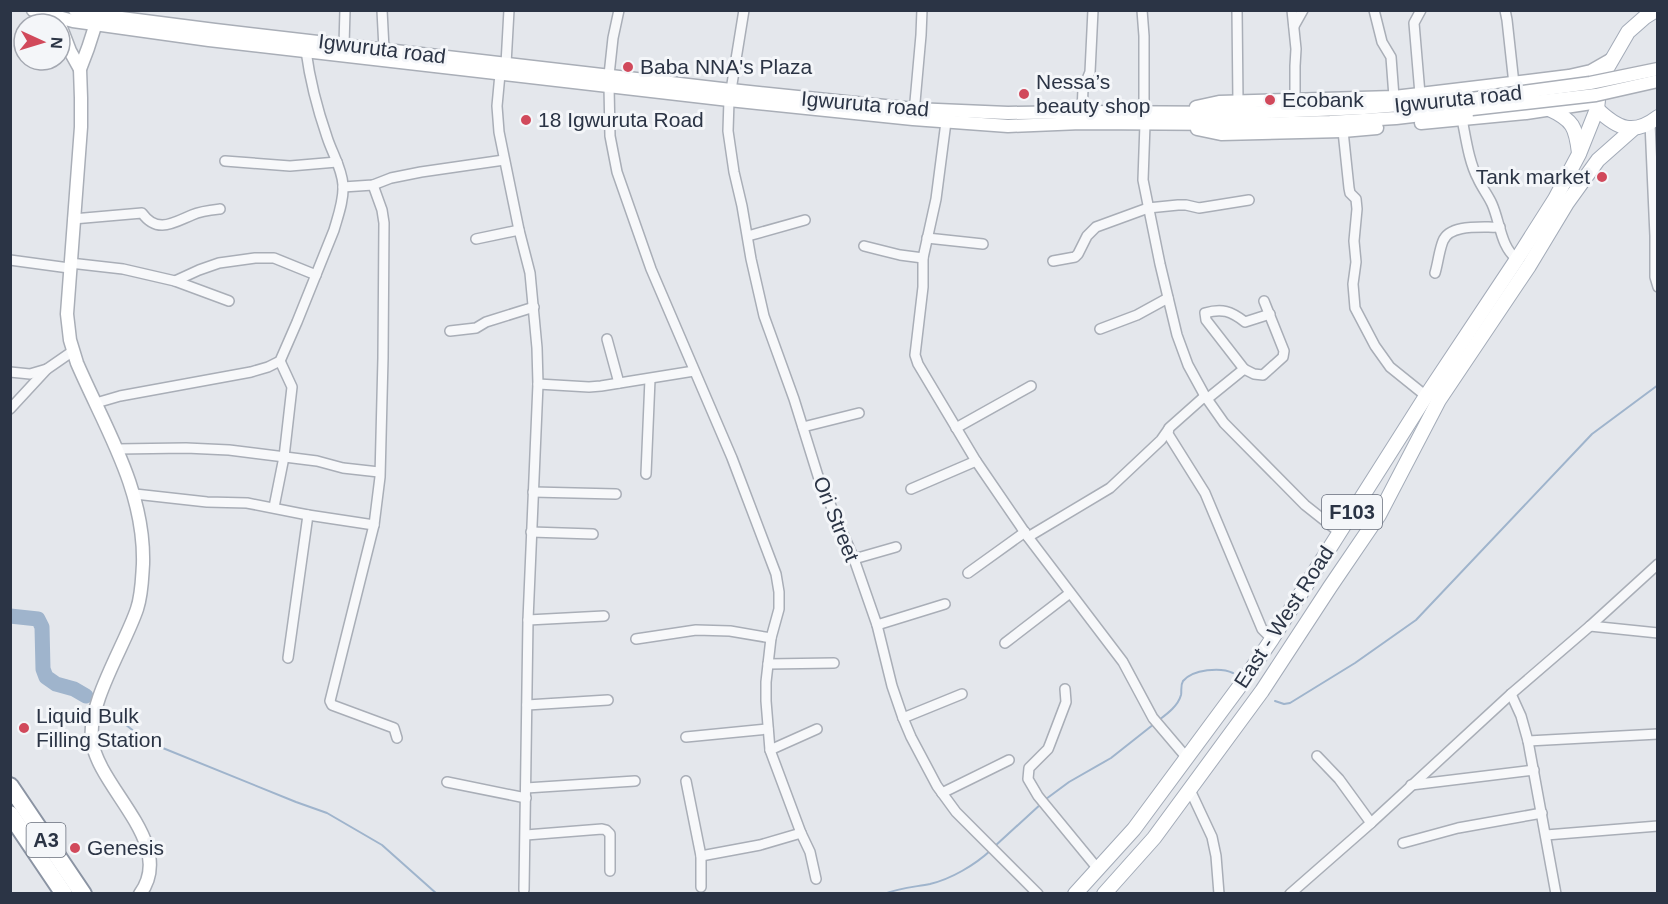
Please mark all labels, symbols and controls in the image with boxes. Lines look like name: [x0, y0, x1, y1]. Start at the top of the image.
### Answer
north arrow: [12, 12, 72, 72]
street label: Igwuruta road: [317, 29, 447, 68]
text: N: [48, 37, 65, 49]
place label: Baba NNA's Plaza: [640, 55, 812, 78]
marker: Baba NNA's Plaza: [621, 60, 635, 74]
place label: Nessa’s beauty shop: [1036, 70, 1150, 117]
street label: Igwuruta road: [1393, 80, 1523, 117]
street label: Igwuruta road: [800, 86, 930, 121]
marker: Nessa’s beauty shop: [1017, 87, 1031, 101]
place label: Ecobank: [1282, 88, 1364, 111]
marker: Ecobank: [1263, 93, 1277, 107]
place label: 18 Igwuruta Road: [538, 108, 704, 131]
marker: 18 Igwuruta Road: [519, 113, 533, 127]
place label: Tank market: [1476, 165, 1590, 188]
marker: Tank market: [1595, 170, 1609, 184]
street label: Ori Street: [809, 473, 864, 565]
road number: F103: [1322, 495, 1382, 529]
street label: East - West Road: [1229, 542, 1338, 692]
place label: Liquid Bulk Filling Station: [36, 704, 162, 751]
marker: Liquid Bulk Filling Station: [17, 721, 31, 735]
road number: A3: [26, 823, 66, 857]
place label: Genesis: [87, 836, 164, 859]
marker: Genesis: [68, 841, 82, 855]

